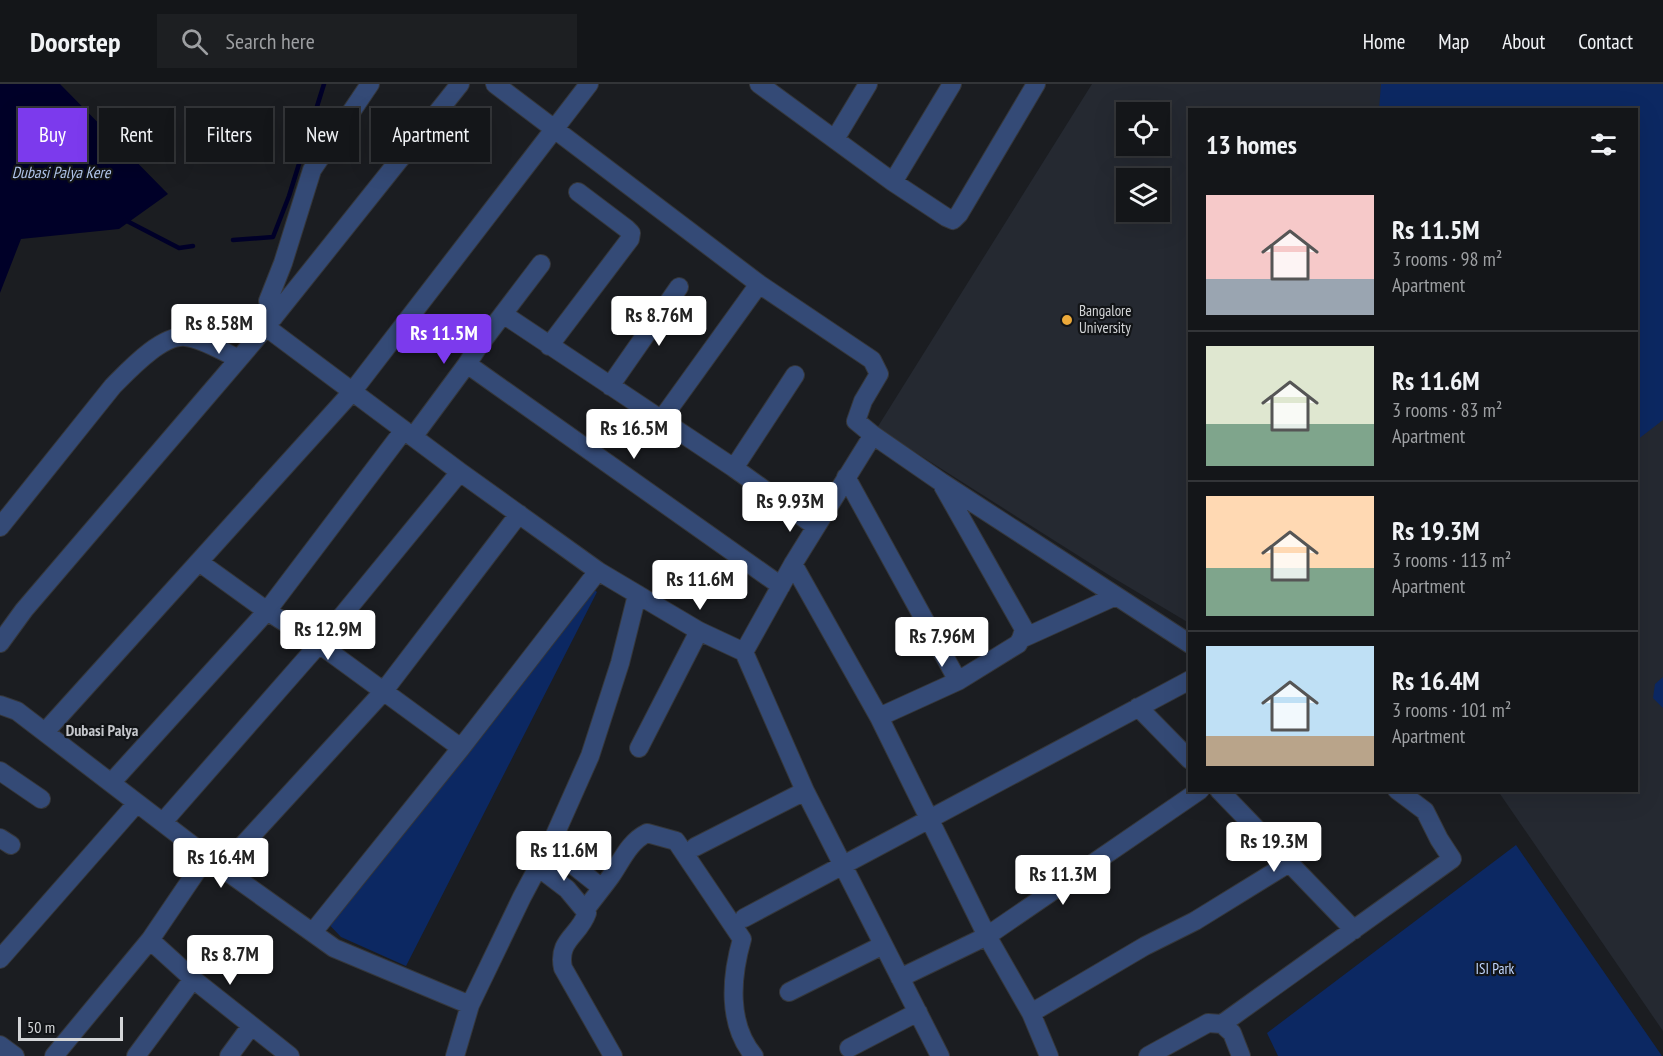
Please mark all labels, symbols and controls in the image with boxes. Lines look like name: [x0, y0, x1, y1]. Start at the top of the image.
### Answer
search box: [157, 14, 577, 68]
text: Doorstep: [30, 23, 121, 60]
icon: search: [178, 25, 211, 58]
text: Search here: [226, 27, 315, 55]
text: Home: [1363, 28, 1405, 55]
text: Map: [1438, 28, 1469, 55]
text: About: [1502, 28, 1545, 55]
text: Contact: [1578, 28, 1633, 55]
map controls: [1116, 102, 1170, 222]
button: locate: [1116, 102, 1170, 156]
chip: Buy: [18, 108, 87, 162]
chip: Rent: [99, 108, 174, 162]
chip: Filters: [186, 108, 273, 162]
chip: New: [285, 108, 359, 162]
chip: Apartment: [371, 108, 490, 162]
text: 13 homes: [1206, 128, 1297, 161]
icon: filters: [1587, 128, 1620, 161]
water label: Dubasi Palya Kere: [12, 162, 112, 182]
button: layers: [1116, 168, 1170, 222]
text: Rs 11.5M: [1392, 213, 1480, 246]
icon: home: [1254, 219, 1326, 291]
text: 3 rooms · 98 m²: [1392, 246, 1502, 272]
text: Apartment: [1392, 272, 1465, 298]
pin: Rs 8.76M: [597, 296, 721, 347]
place label: Bangalore University: [1079, 301, 1131, 337]
text: Rs 8.76M: [625, 302, 693, 328]
pin: Rs 8.58M: [157, 304, 281, 355]
text: Rs 8.58M: [185, 310, 253, 336]
marker: Bangalore University: [1060, 313, 1074, 327]
pin: Rs 11.5M: [382, 314, 506, 365]
text: Rs 11.5M: [410, 320, 478, 346]
text: Rs 11.6M: [1392, 364, 1480, 397]
icon: home: [1254, 370, 1326, 442]
text: 3 rooms · 83 m²: [1392, 397, 1502, 423]
pin: Rs 16.5M: [572, 409, 696, 460]
text: Rs 16.5M: [600, 415, 668, 441]
text: Apartment: [1392, 423, 1465, 449]
pin: Rs 9.93M: [728, 482, 852, 533]
text: Rs 9.93M: [756, 488, 824, 514]
text: Rs 19.3M: [1392, 514, 1480, 547]
icon: home: [1254, 520, 1326, 592]
text: 3 rooms · 113 m²: [1392, 547, 1511, 573]
pin: Rs 11.6M: [638, 560, 762, 611]
text: Rs 11.6M: [666, 566, 734, 592]
text: Apartment: [1392, 573, 1465, 599]
pin: Rs 12.9M: [266, 610, 390, 661]
text: Rs 12.9M: [294, 616, 362, 642]
pin: Rs 7.96M: [880, 617, 1004, 668]
text: Rs 7.96M: [909, 623, 975, 649]
text: Rs 16.4M: [1392, 664, 1480, 697]
icon: home: [1254, 670, 1326, 742]
text: 3 rooms · 101 m²: [1392, 697, 1511, 723]
district label: Dubasi Palya: [66, 720, 139, 740]
text: Apartment: [1392, 723, 1465, 749]
pin: Rs 19.3M: [1212, 822, 1336, 873]
text: Rs 19.3M: [1240, 828, 1308, 854]
pin: Rs 11.6M: [502, 831, 626, 882]
text: Rs 11.6M: [530, 837, 598, 863]
pin: Rs 16.4M: [159, 838, 283, 889]
text: Rs 16.4M: [187, 844, 255, 870]
pin: Rs 11.3M: [1001, 855, 1125, 906]
text: Rs 11.3M: [1029, 861, 1097, 887]
pin: Rs 8.7M: [175, 935, 285, 986]
text: Rs 8.7M: [201, 941, 259, 967]
park label: ISI Park: [1476, 959, 1515, 978]
scale bar: [18, 1014, 123, 1042]
text: 50 m: [27, 1017, 55, 1037]

